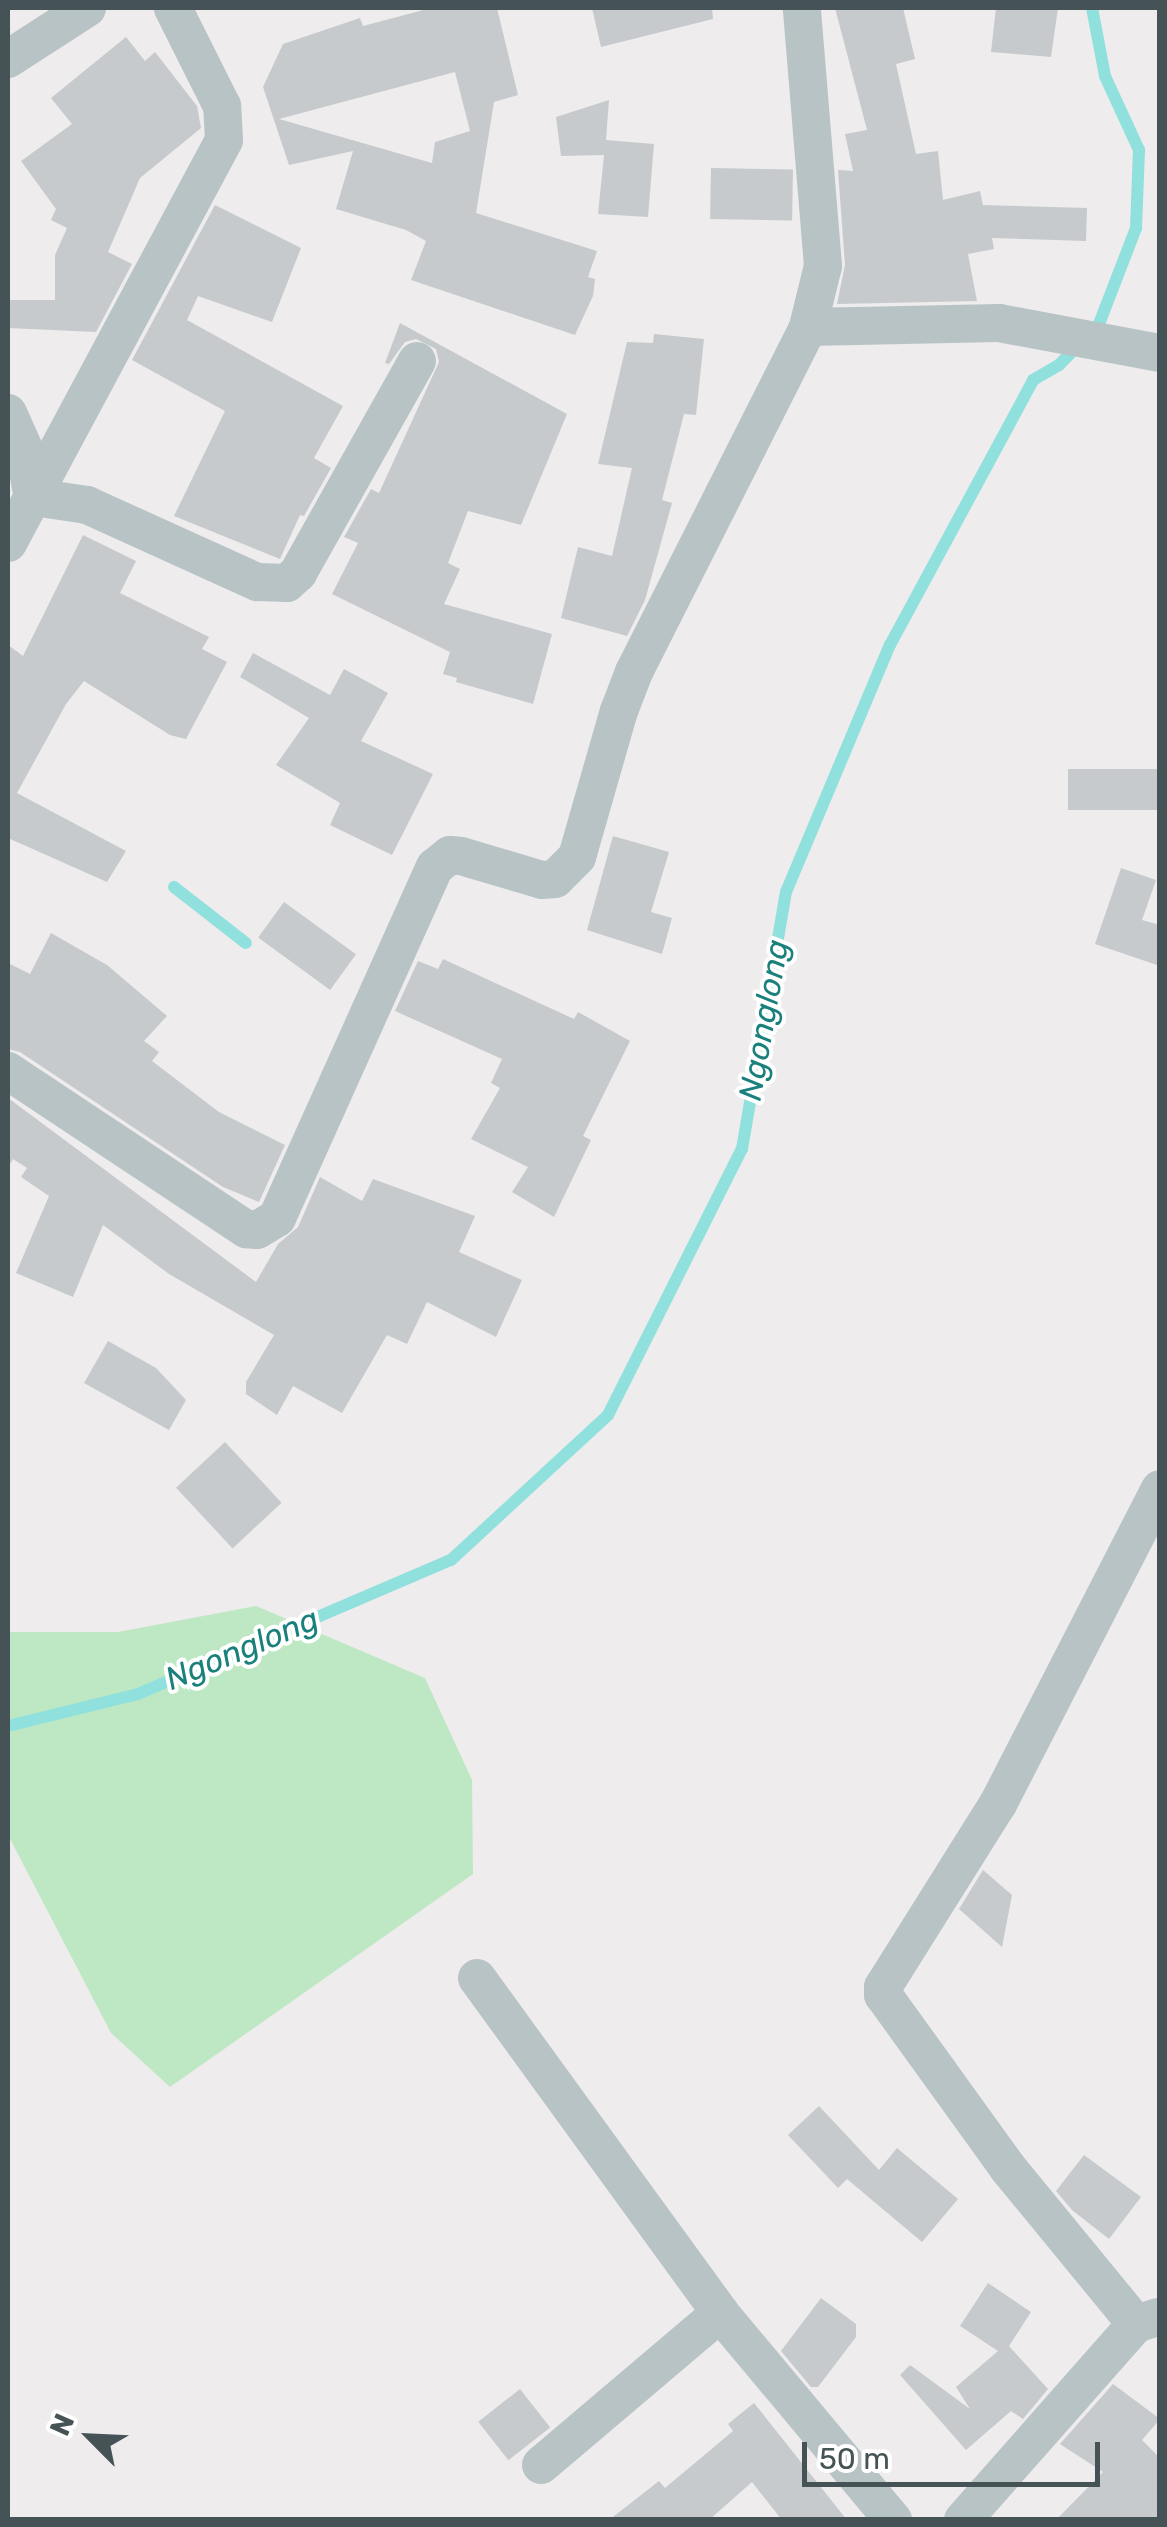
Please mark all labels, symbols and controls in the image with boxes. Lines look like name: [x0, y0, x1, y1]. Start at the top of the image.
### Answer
water label: Ngonglong: [731, 937, 797, 1103]
water label: Ngonglong: [160, 1600, 324, 1698]
north arrow: [40, 2387, 140, 2487]
text: N: [43, 2409, 81, 2441]
scale bar: [807, 2422, 1104, 2484]
text: 50 m: [819, 2441, 890, 2477]

